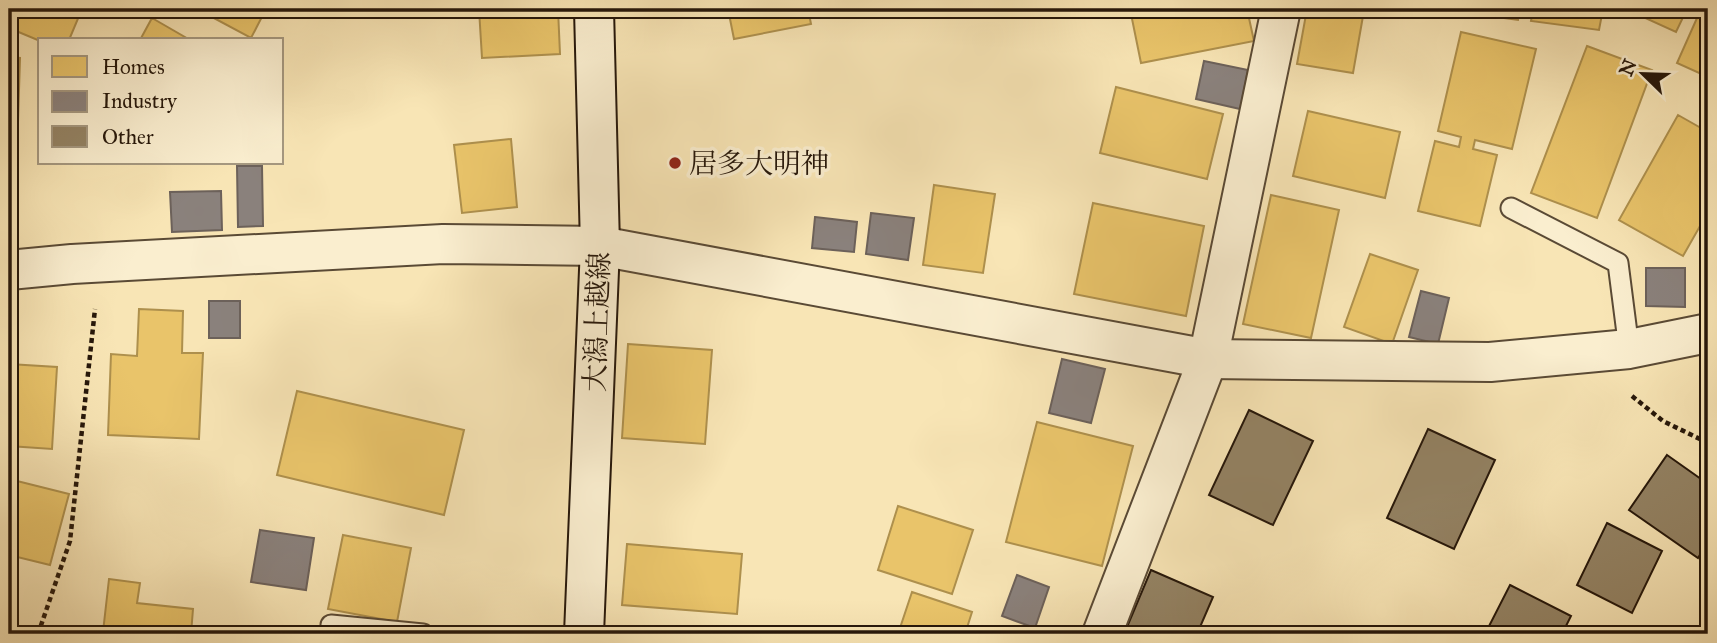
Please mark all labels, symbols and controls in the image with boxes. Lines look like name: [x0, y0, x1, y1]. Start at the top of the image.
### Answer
legend: [38, 38, 284, 164]
north arrow: [1608, 38, 1678, 108]
text: Homes: [102, 54, 165, 80]
text: N: [1614, 56, 1642, 79]
text: Industry: [102, 88, 178, 114]
text: Other: [102, 124, 154, 150]
place label: 居多大明神: [689, 146, 829, 181]
marker: 居多大明神: [667, 155, 683, 171]
street label: 大潟上越線: [577, 251, 617, 393]

